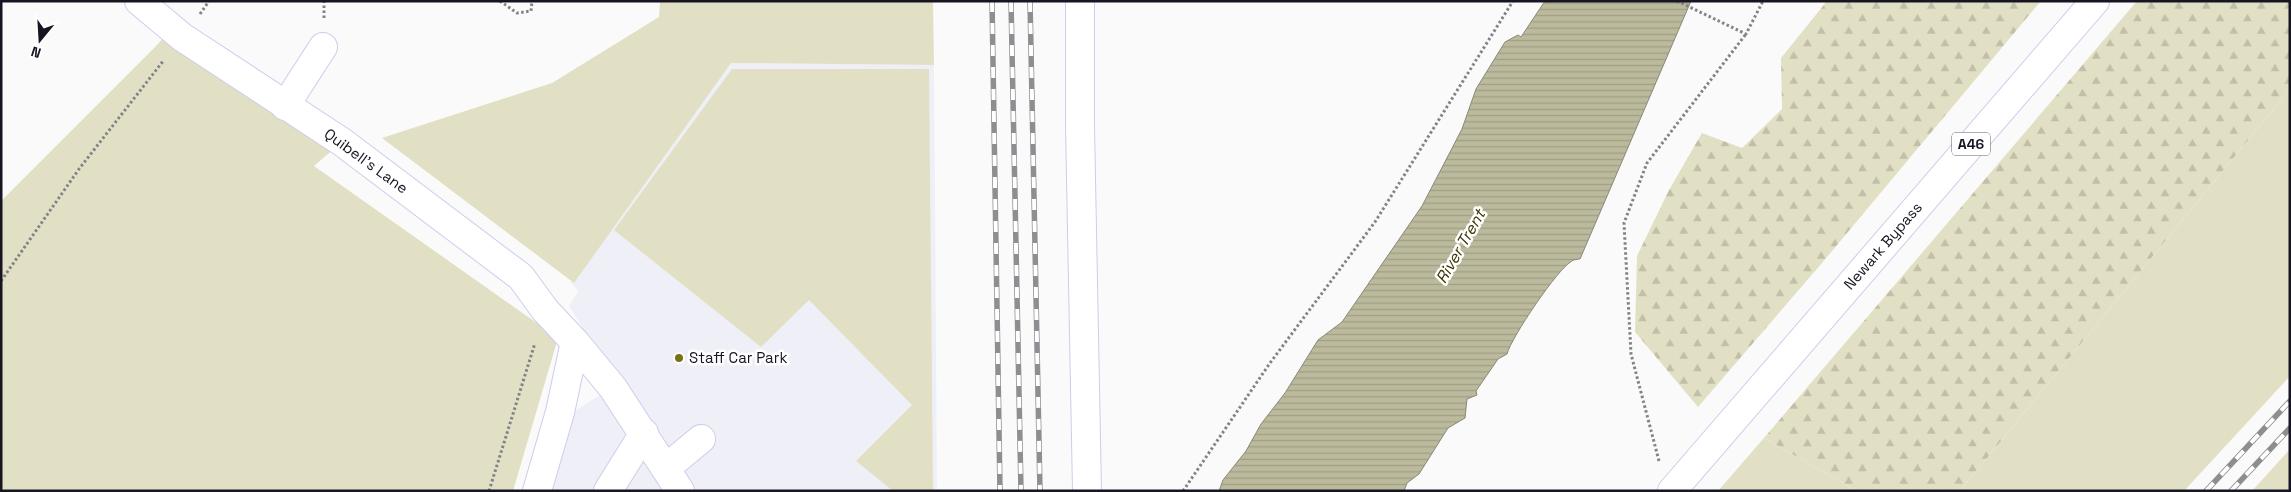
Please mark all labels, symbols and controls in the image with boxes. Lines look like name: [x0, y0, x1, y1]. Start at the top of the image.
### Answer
north arrow: [15, 15, 65, 65]
text: N: [29, 42, 43, 62]
street label: Quibell's Lane: [321, 124, 412, 197]
road number: A46: [1952, 132, 1990, 156]
street label: Newark Bypass: [1839, 198, 1926, 293]
water label: River Trent: [1431, 204, 1491, 287]
place label: Staff Car Park: [689, 348, 787, 367]
marker: Staff Car Park: [673, 352, 685, 364]

